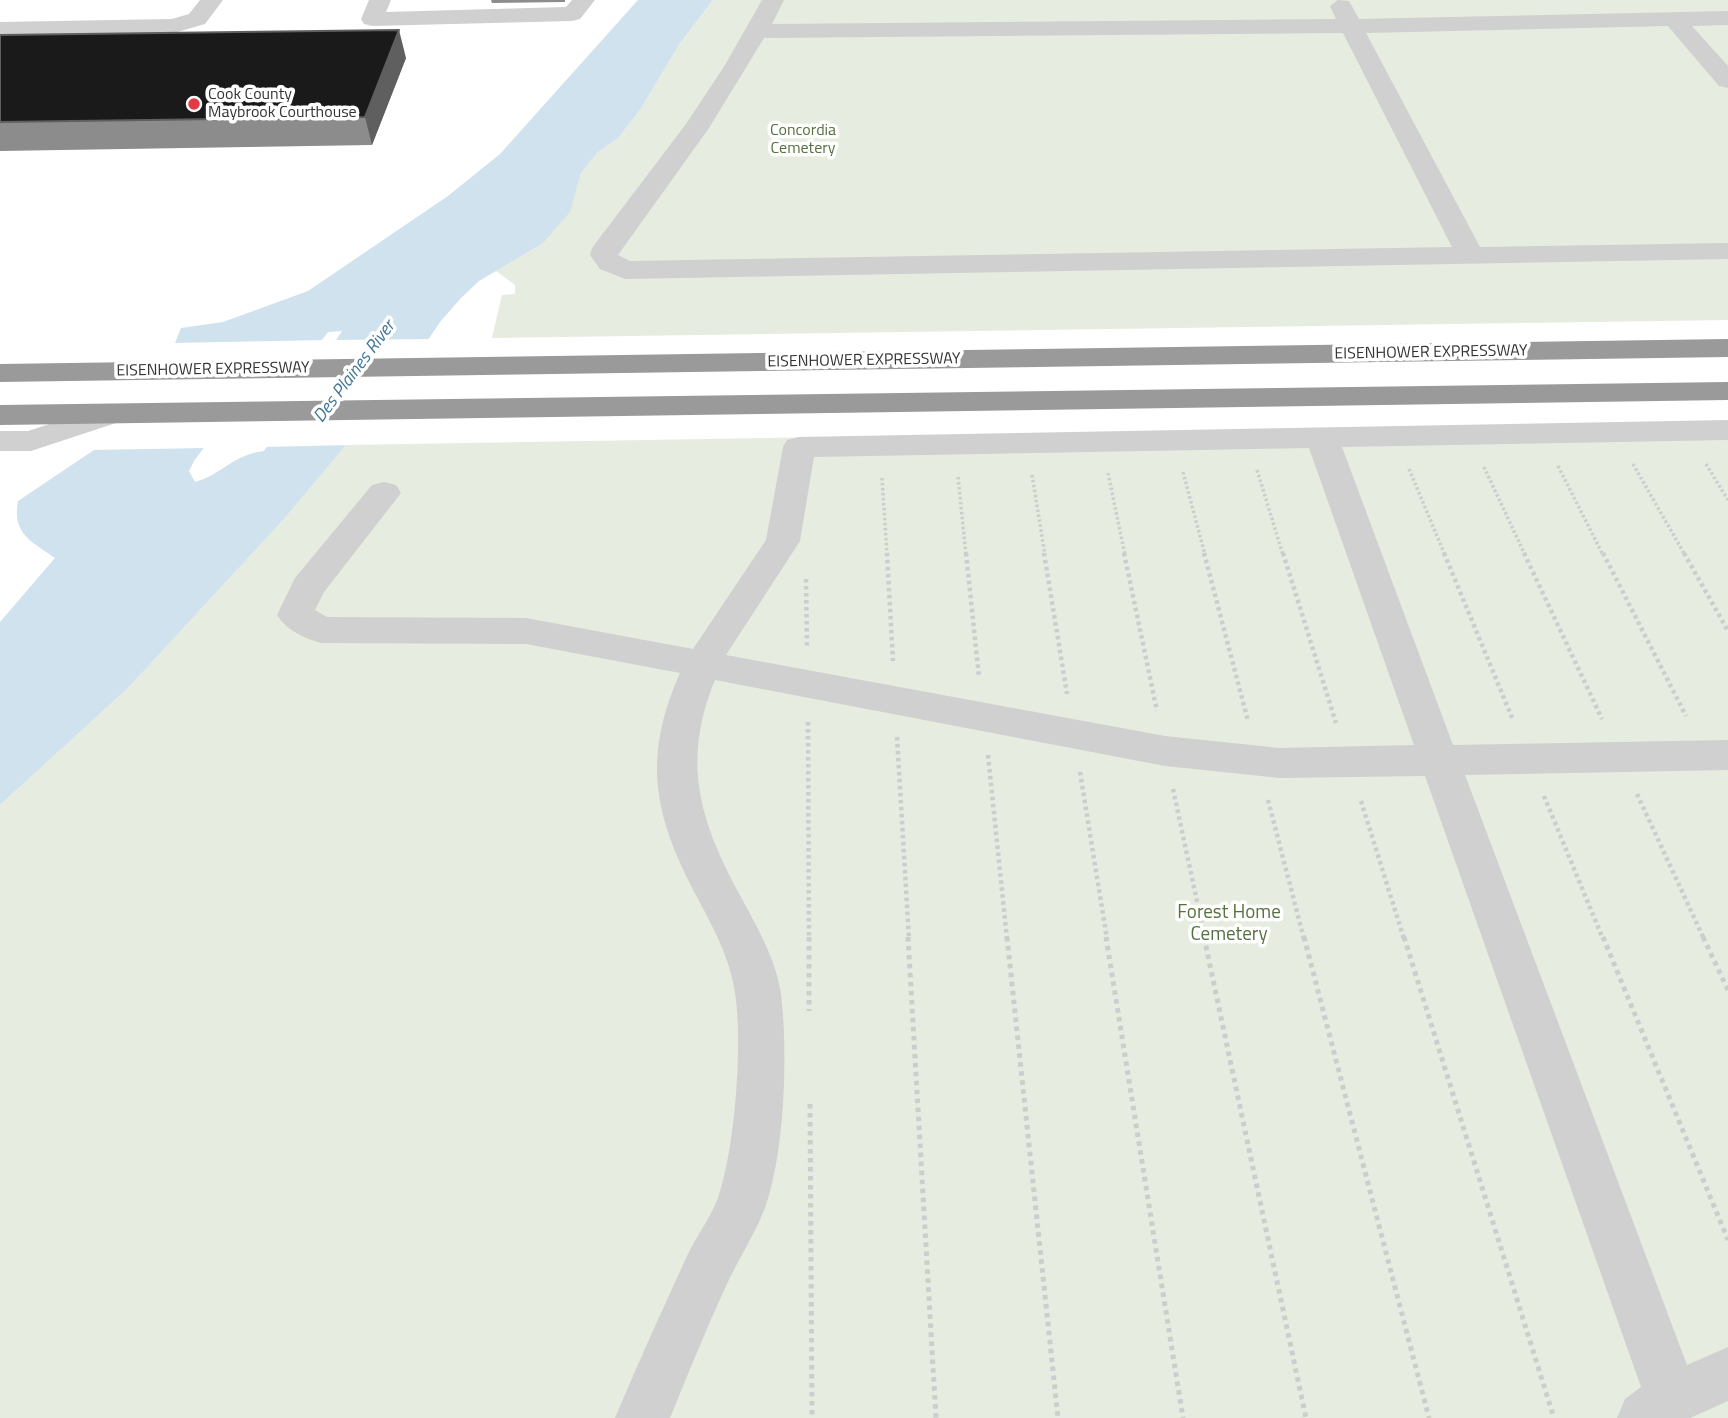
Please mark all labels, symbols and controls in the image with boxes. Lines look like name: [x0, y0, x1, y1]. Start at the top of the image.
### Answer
place label: Cook County Maybrook Courthouse: [208, 85, 357, 123]
marker: Cook County Maybrook Courthouse: [186, 96, 202, 112]
park label: Concordia Cemetery: [770, 121, 836, 159]
water label: Des Plaines River: [310, 317, 400, 427]
street label: EISENHOWER EXPRESSWAY: [1334, 342, 1528, 364]
street label: EISENHOWER EXPRESSWAY: [767, 350, 961, 372]
street label: EISENHOWER EXPRESSWAY: [116, 359, 310, 381]
park label: Forest Home Cemetery: [1177, 902, 1281, 946]

